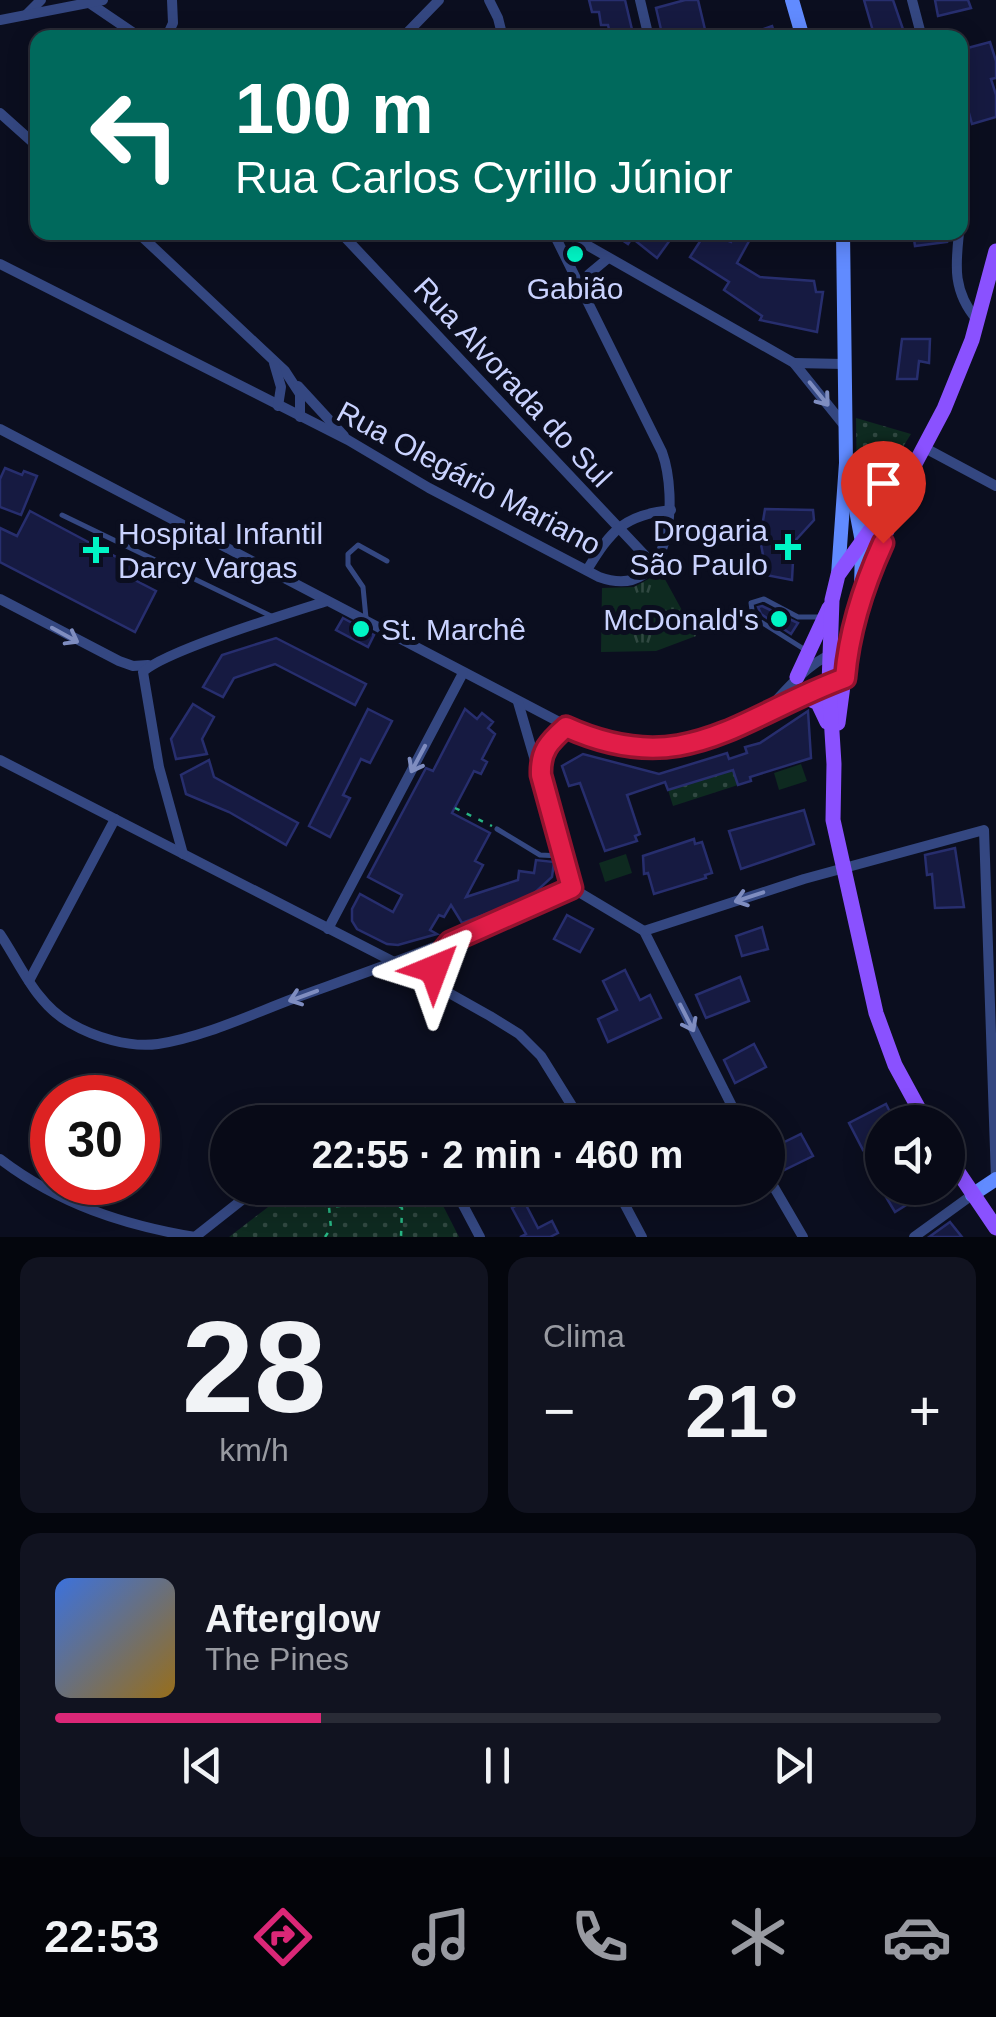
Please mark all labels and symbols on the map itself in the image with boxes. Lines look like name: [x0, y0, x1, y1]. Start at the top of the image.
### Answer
marker: Gabião: [564, 243, 586, 265]
street label: Rua Alvorada do Sul: [408, 271, 618, 493]
place label: Gabião: [527, 272, 623, 305]
one-way arrow: [808, 380, 830, 406]
street label: Rua Olegário Mariano: [332, 395, 606, 561]
pin: [841, 441, 926, 544]
place label: Drogaria São Paulo: [630, 514, 768, 581]
place label: Hospital Infantil Darcy Vargas: [118, 517, 323, 584]
marker: Drogaria São Paulo: [777, 536, 799, 558]
marker: Hospital Infantil Darcy Vargas: [83, 537, 109, 563]
place label: McDonald's: [603, 603, 759, 636]
marker: McDonald's: [768, 608, 790, 630]
place label: St. Marchê: [381, 613, 526, 646]
marker: St. Marchê: [350, 618, 372, 640]
one-way arrow: [50, 625, 80, 645]
one-way arrow: [407, 744, 427, 773]
one-way arrow: [734, 890, 766, 908]
position arrow: [382, 917, 486, 1021]
one-way arrow: [288, 988, 319, 1006]
one-way arrow: [678, 1002, 697, 1032]
speed limit sign: 30: [30, 1075, 160, 1205]

